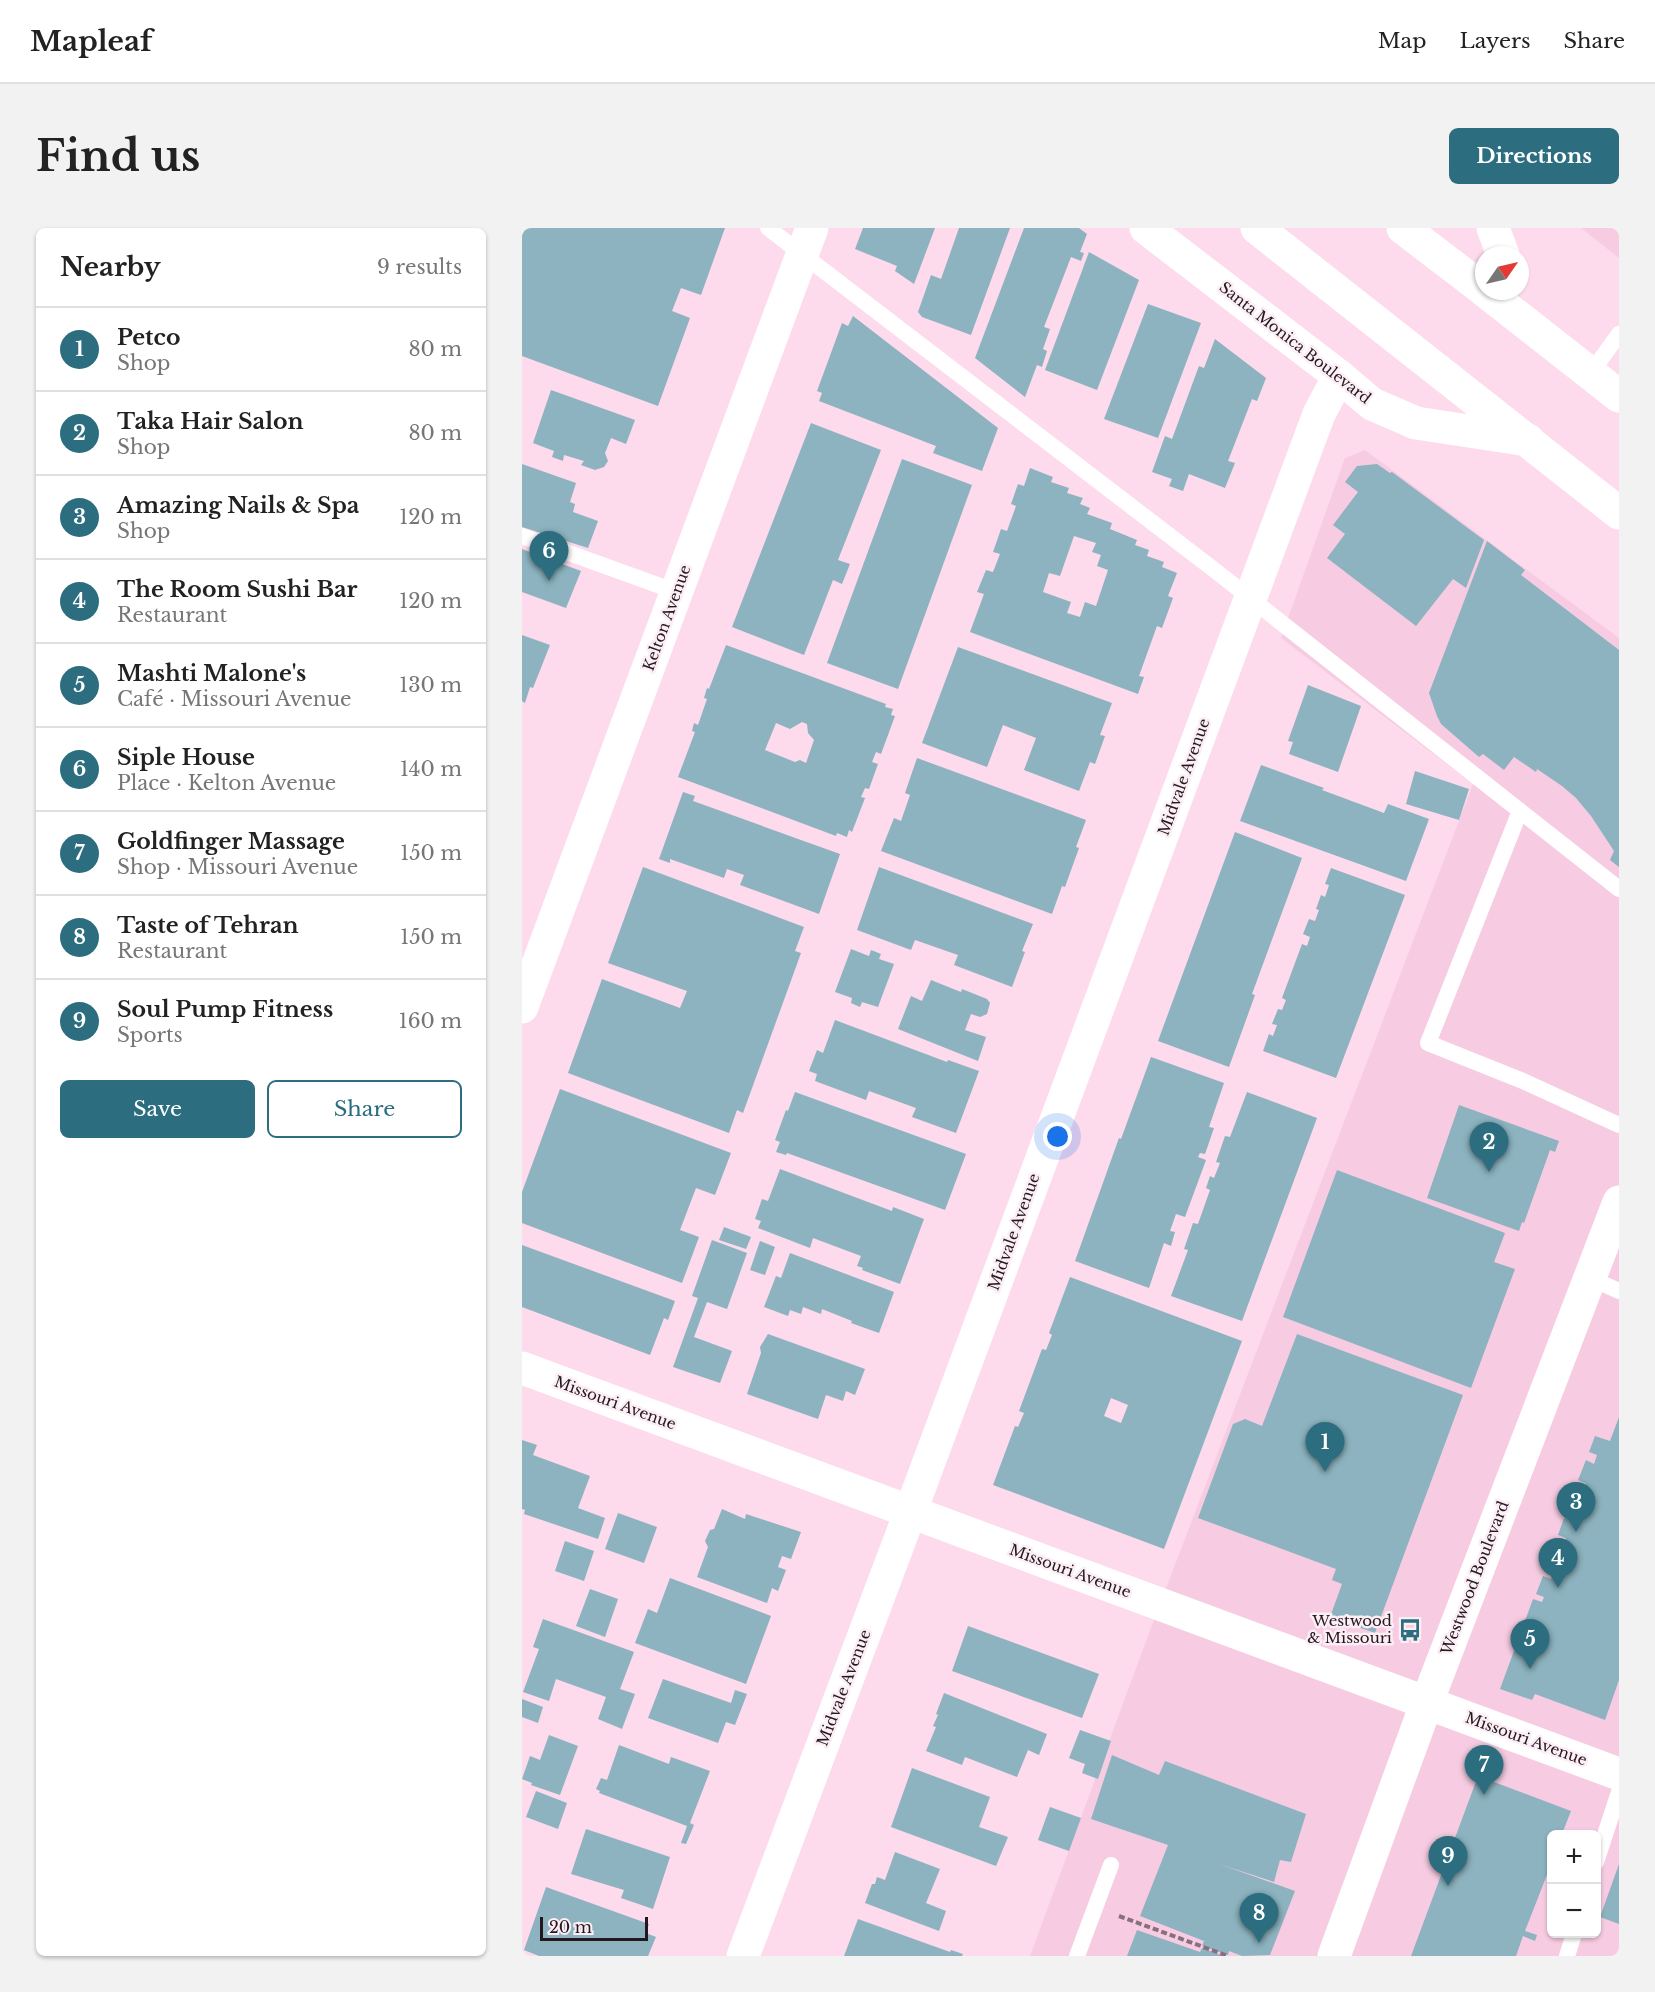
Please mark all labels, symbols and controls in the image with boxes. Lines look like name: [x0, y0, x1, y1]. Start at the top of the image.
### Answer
text: Mapleaf: [30, 24, 152, 59]
text: Map: [1378, 28, 1427, 54]
text: Layers: [1460, 28, 1531, 54]
text: Share: [1564, 28, 1625, 54]
button: Directions: [1449, 128, 1619, 184]
text: Find us: [36, 130, 200, 182]
north arrow: [1475, 246, 1529, 300]
text: Nearby: [60, 251, 161, 283]
text: 9 results: [377, 255, 462, 279]
street label: Santa Monica Boulevard: [1216, 277, 1375, 408]
text: Petco: [117, 324, 180, 351]
text: 1: [75, 337, 84, 361]
text: 80 m: [408, 337, 462, 361]
text: Shop: [117, 351, 170, 375]
text: Taka Hair Salon: [117, 408, 304, 435]
text: 2: [73, 421, 86, 445]
text: 80 m: [408, 421, 462, 445]
text: Shop: [117, 435, 170, 459]
text: Amazing Nails & Spa: [117, 492, 360, 519]
text: 3: [73, 505, 86, 529]
text: 120 m: [399, 505, 462, 529]
text: Shop: [117, 519, 170, 543]
pin: 6: [530, 532, 568, 581]
street label: Kelton Avenue: [639, 562, 695, 673]
text: The Room Sushi Bar: [117, 576, 358, 603]
text: 4: [73, 589, 86, 613]
text: 120 m: [399, 589, 462, 613]
text: Restaurant: [117, 603, 227, 627]
text: Mashti Malone's: [117, 660, 306, 687]
text: 5: [74, 673, 85, 697]
text: 130 m: [399, 673, 462, 697]
text: Café · Missouri Avenue: [117, 687, 352, 711]
street label: Midvale Avenue: [1154, 716, 1214, 838]
text: Siple House: [117, 744, 255, 771]
text: 6: [73, 757, 86, 781]
text: 140 m: [400, 757, 462, 781]
text: Place · Kelton Avenue: [117, 771, 336, 795]
text: Goldfinger Massage: [117, 828, 345, 855]
text: 7: [74, 841, 85, 865]
text: 150 m: [400, 841, 462, 865]
text: Shop · Missouri Avenue: [117, 855, 358, 879]
text: Taste of Tehran: [117, 912, 299, 939]
text: 8: [73, 925, 86, 949]
text: 150 m: [400, 925, 462, 949]
text: Restaurant: [117, 939, 227, 963]
text: Soul Pump Fitness: [117, 996, 333, 1023]
text: 9: [73, 1009, 86, 1033]
text: 160 m: [399, 1009, 462, 1033]
text: Sports: [117, 1023, 183, 1047]
button: Save: [60, 1080, 255, 1138]
button: Share: [267, 1080, 462, 1138]
your location: [1043, 1122, 1072, 1151]
pin: 2: [1470, 1122, 1508, 1172]
street label: Midvale Avenue: [984, 1171, 1044, 1293]
street label: Missouri Avenue: [552, 1372, 679, 1433]
pin: 1: [1306, 1422, 1344, 1472]
pin: 3: [1556, 1482, 1596, 1532]
street label: Westwood Boulevard: [1436, 1498, 1513, 1658]
pin: 4: [1538, 1538, 1578, 1588]
street label: Missouri Avenue: [1007, 1540, 1134, 1601]
place label: Westwood & Missouri: [1307, 1611, 1392, 1647]
bus stop icon: Westwood & Missouri: [1397, 1617, 1423, 1643]
pin: 5: [1510, 1620, 1550, 1669]
street label: Midvale Avenue: [813, 1627, 874, 1749]
street label: Missouri Avenue: [1463, 1708, 1590, 1769]
pin: 7: [1464, 1746, 1504, 1795]
map controls: [1547, 1830, 1601, 1938]
button: +: [1547, 1830, 1601, 1884]
pin: 9: [1428, 1836, 1468, 1886]
button: −: [1547, 1884, 1601, 1938]
pin: 8: [1240, 1894, 1278, 1943]
scale bar: [540, 1914, 648, 1942]
text: 20 m: [549, 1917, 592, 1937]

